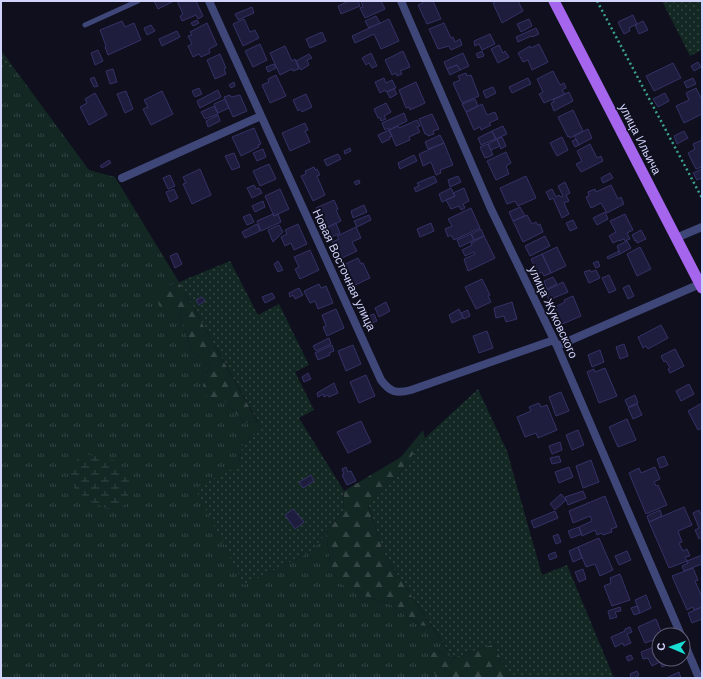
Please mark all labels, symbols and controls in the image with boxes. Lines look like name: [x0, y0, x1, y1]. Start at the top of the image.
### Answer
street label: улица Ильича: [616, 101, 664, 177]
street label: Новая Восточная улица: [310, 207, 379, 333]
street label: улица Жуковского: [525, 264, 581, 361]
north arrow: [651, 627, 691, 667]
text: С: [655, 642, 667, 651]

